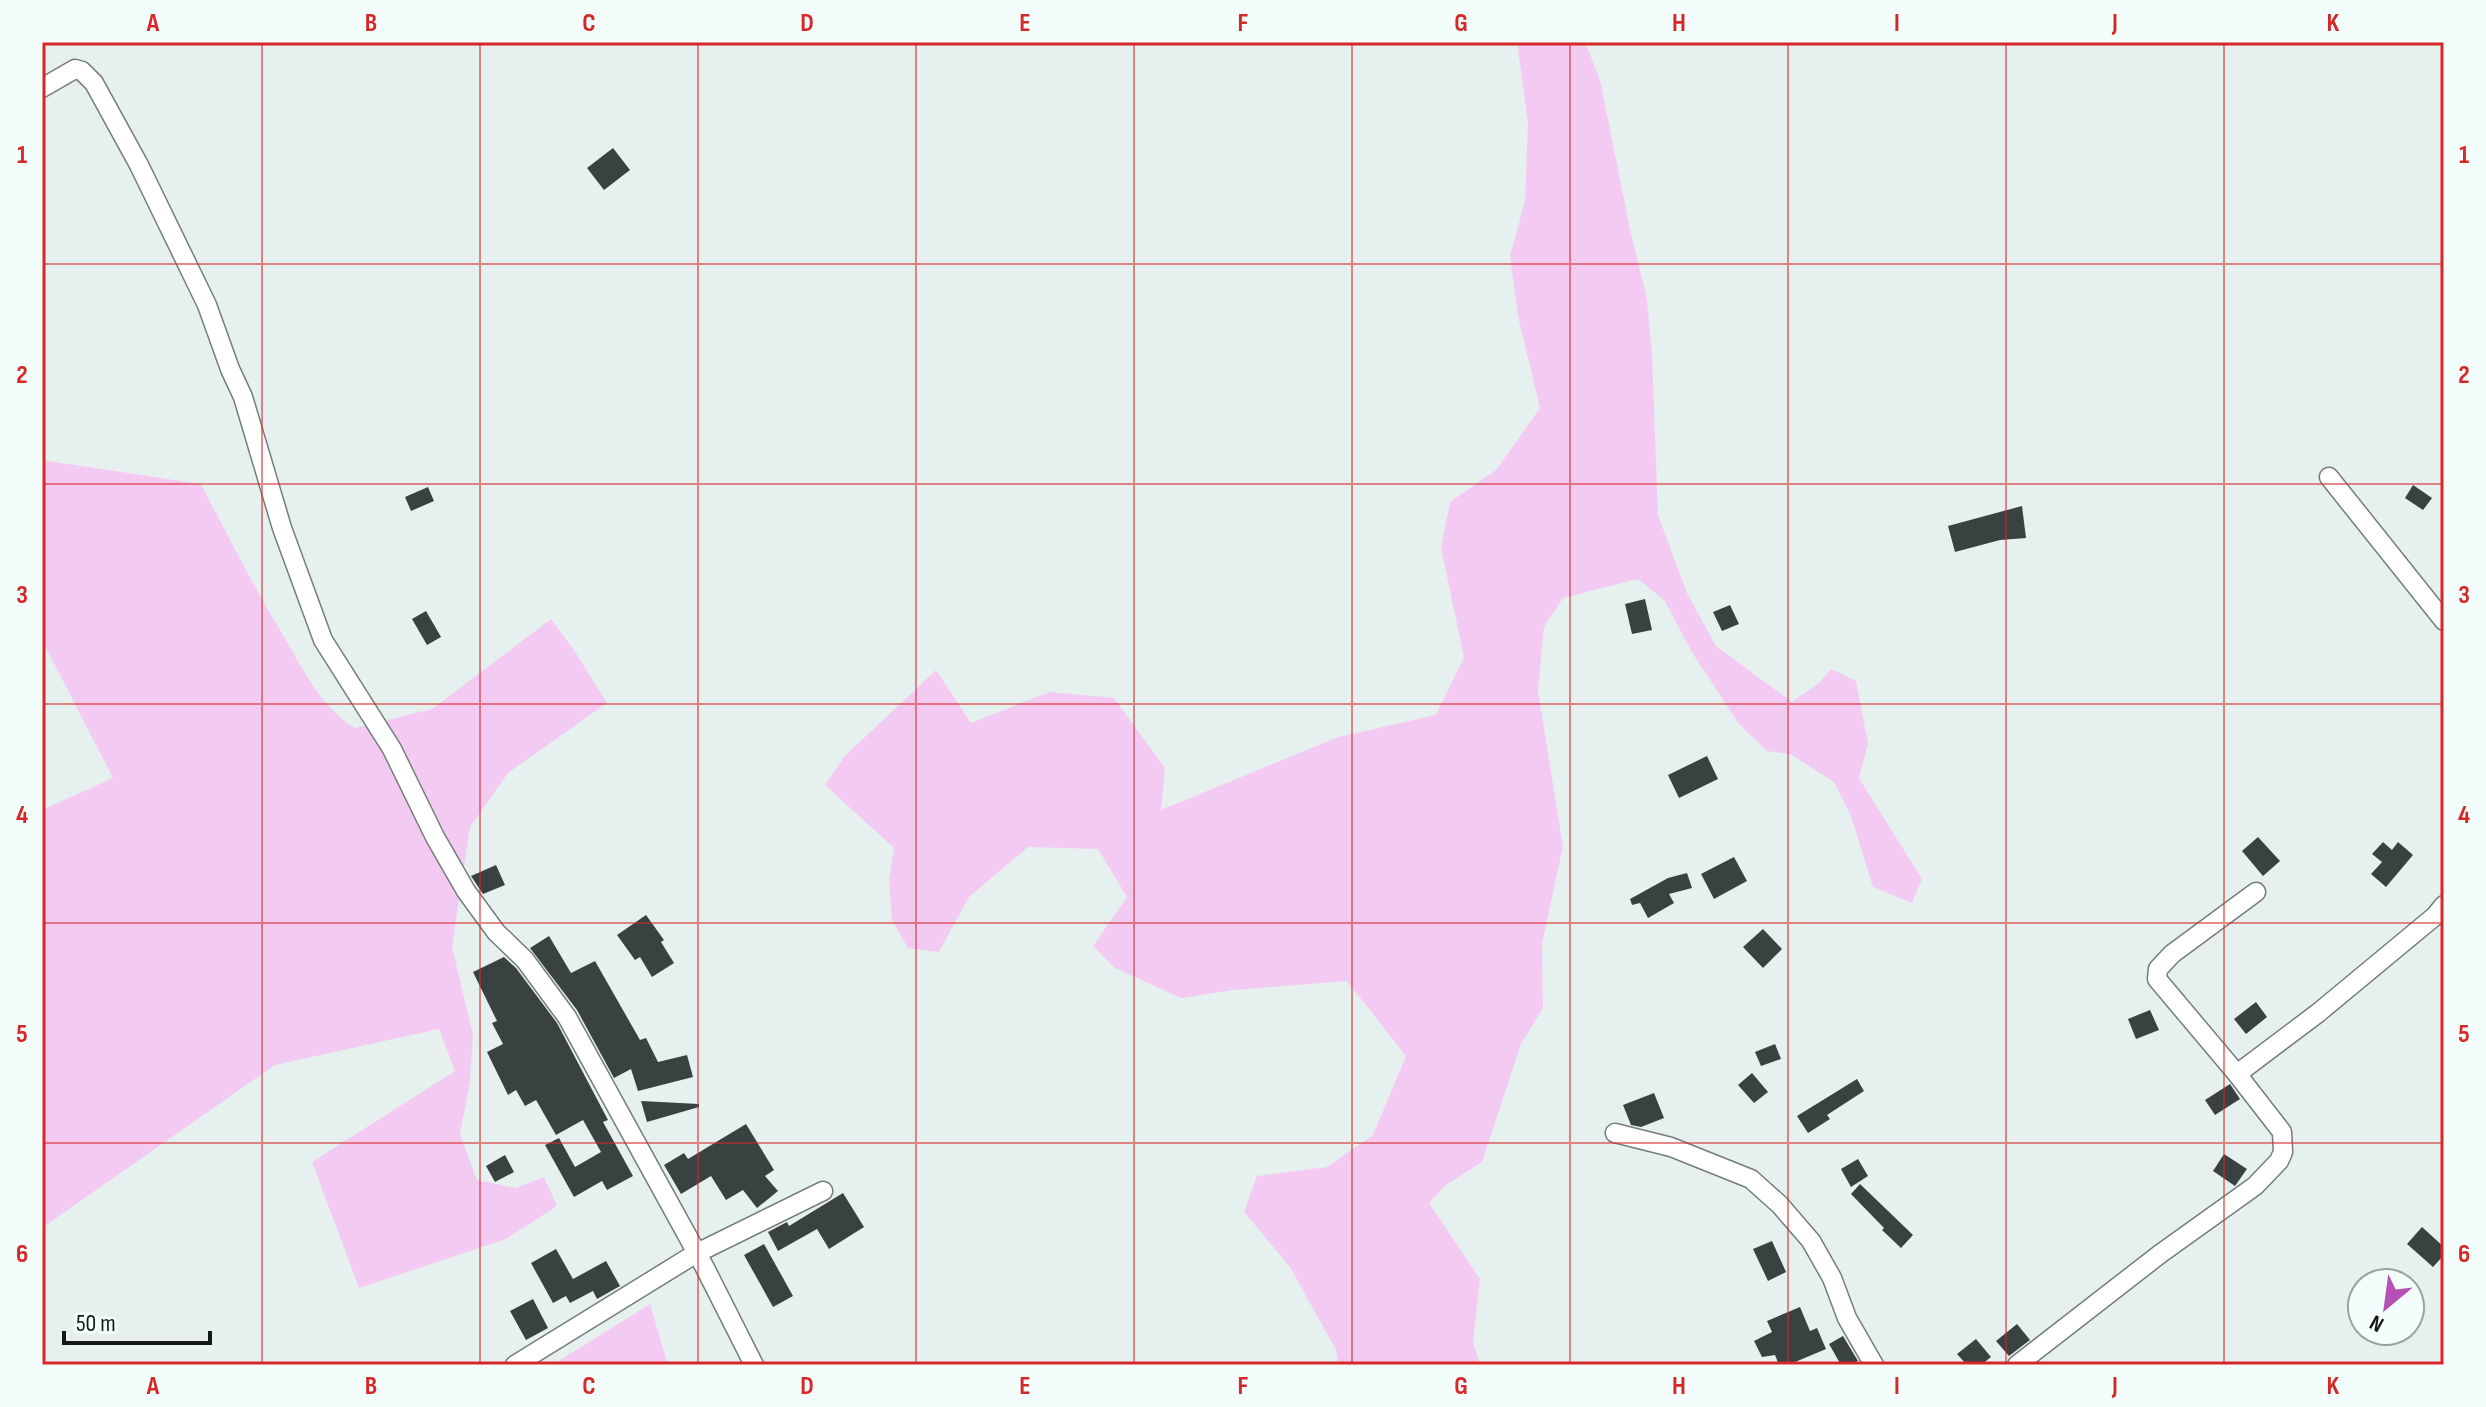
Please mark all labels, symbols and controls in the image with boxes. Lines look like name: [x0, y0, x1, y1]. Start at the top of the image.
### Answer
text: A: [146, 8, 160, 39]
text: B: [365, 8, 377, 39]
text: C: [582, 8, 596, 39]
text: D: [800, 8, 814, 39]
text: E: [1019, 8, 1031, 39]
text: F: [1238, 8, 1249, 39]
text: G: [1454, 8, 1468, 39]
text: H: [1672, 8, 1686, 39]
text: I: [1894, 8, 1900, 39]
text: J: [2111, 8, 2118, 39]
text: K: [2327, 8, 2340, 39]
text: 1: [17, 140, 27, 171]
text: 1: [2459, 140, 2469, 171]
text: 2: [16, 360, 28, 391]
text: 2: [2458, 360, 2470, 391]
text: 3: [16, 580, 28, 611]
text: 3: [2458, 580, 2470, 611]
text: 4: [16, 800, 28, 831]
text: 4: [2458, 800, 2470, 831]
text: 5: [16, 1019, 28, 1050]
text: 5: [2458, 1019, 2470, 1050]
text: 6: [16, 1239, 28, 1270]
text: 6: [2458, 1239, 2470, 1270]
north arrow: [2346, 1267, 2426, 1347]
scale bar: [64, 1295, 210, 1345]
text: 50 m: [76, 1309, 116, 1338]
text: N: [2365, 1309, 2389, 1338]
text: A: [146, 1371, 160, 1402]
text: B: [365, 1371, 377, 1402]
text: C: [582, 1371, 596, 1402]
text: D: [800, 1371, 814, 1402]
text: E: [1019, 1371, 1031, 1402]
text: F: [1238, 1371, 1249, 1402]
text: G: [1454, 1371, 1468, 1402]
text: H: [1672, 1371, 1686, 1402]
text: I: [1894, 1371, 1900, 1402]
text: J: [2111, 1371, 2118, 1402]
text: K: [2327, 1371, 2340, 1402]

